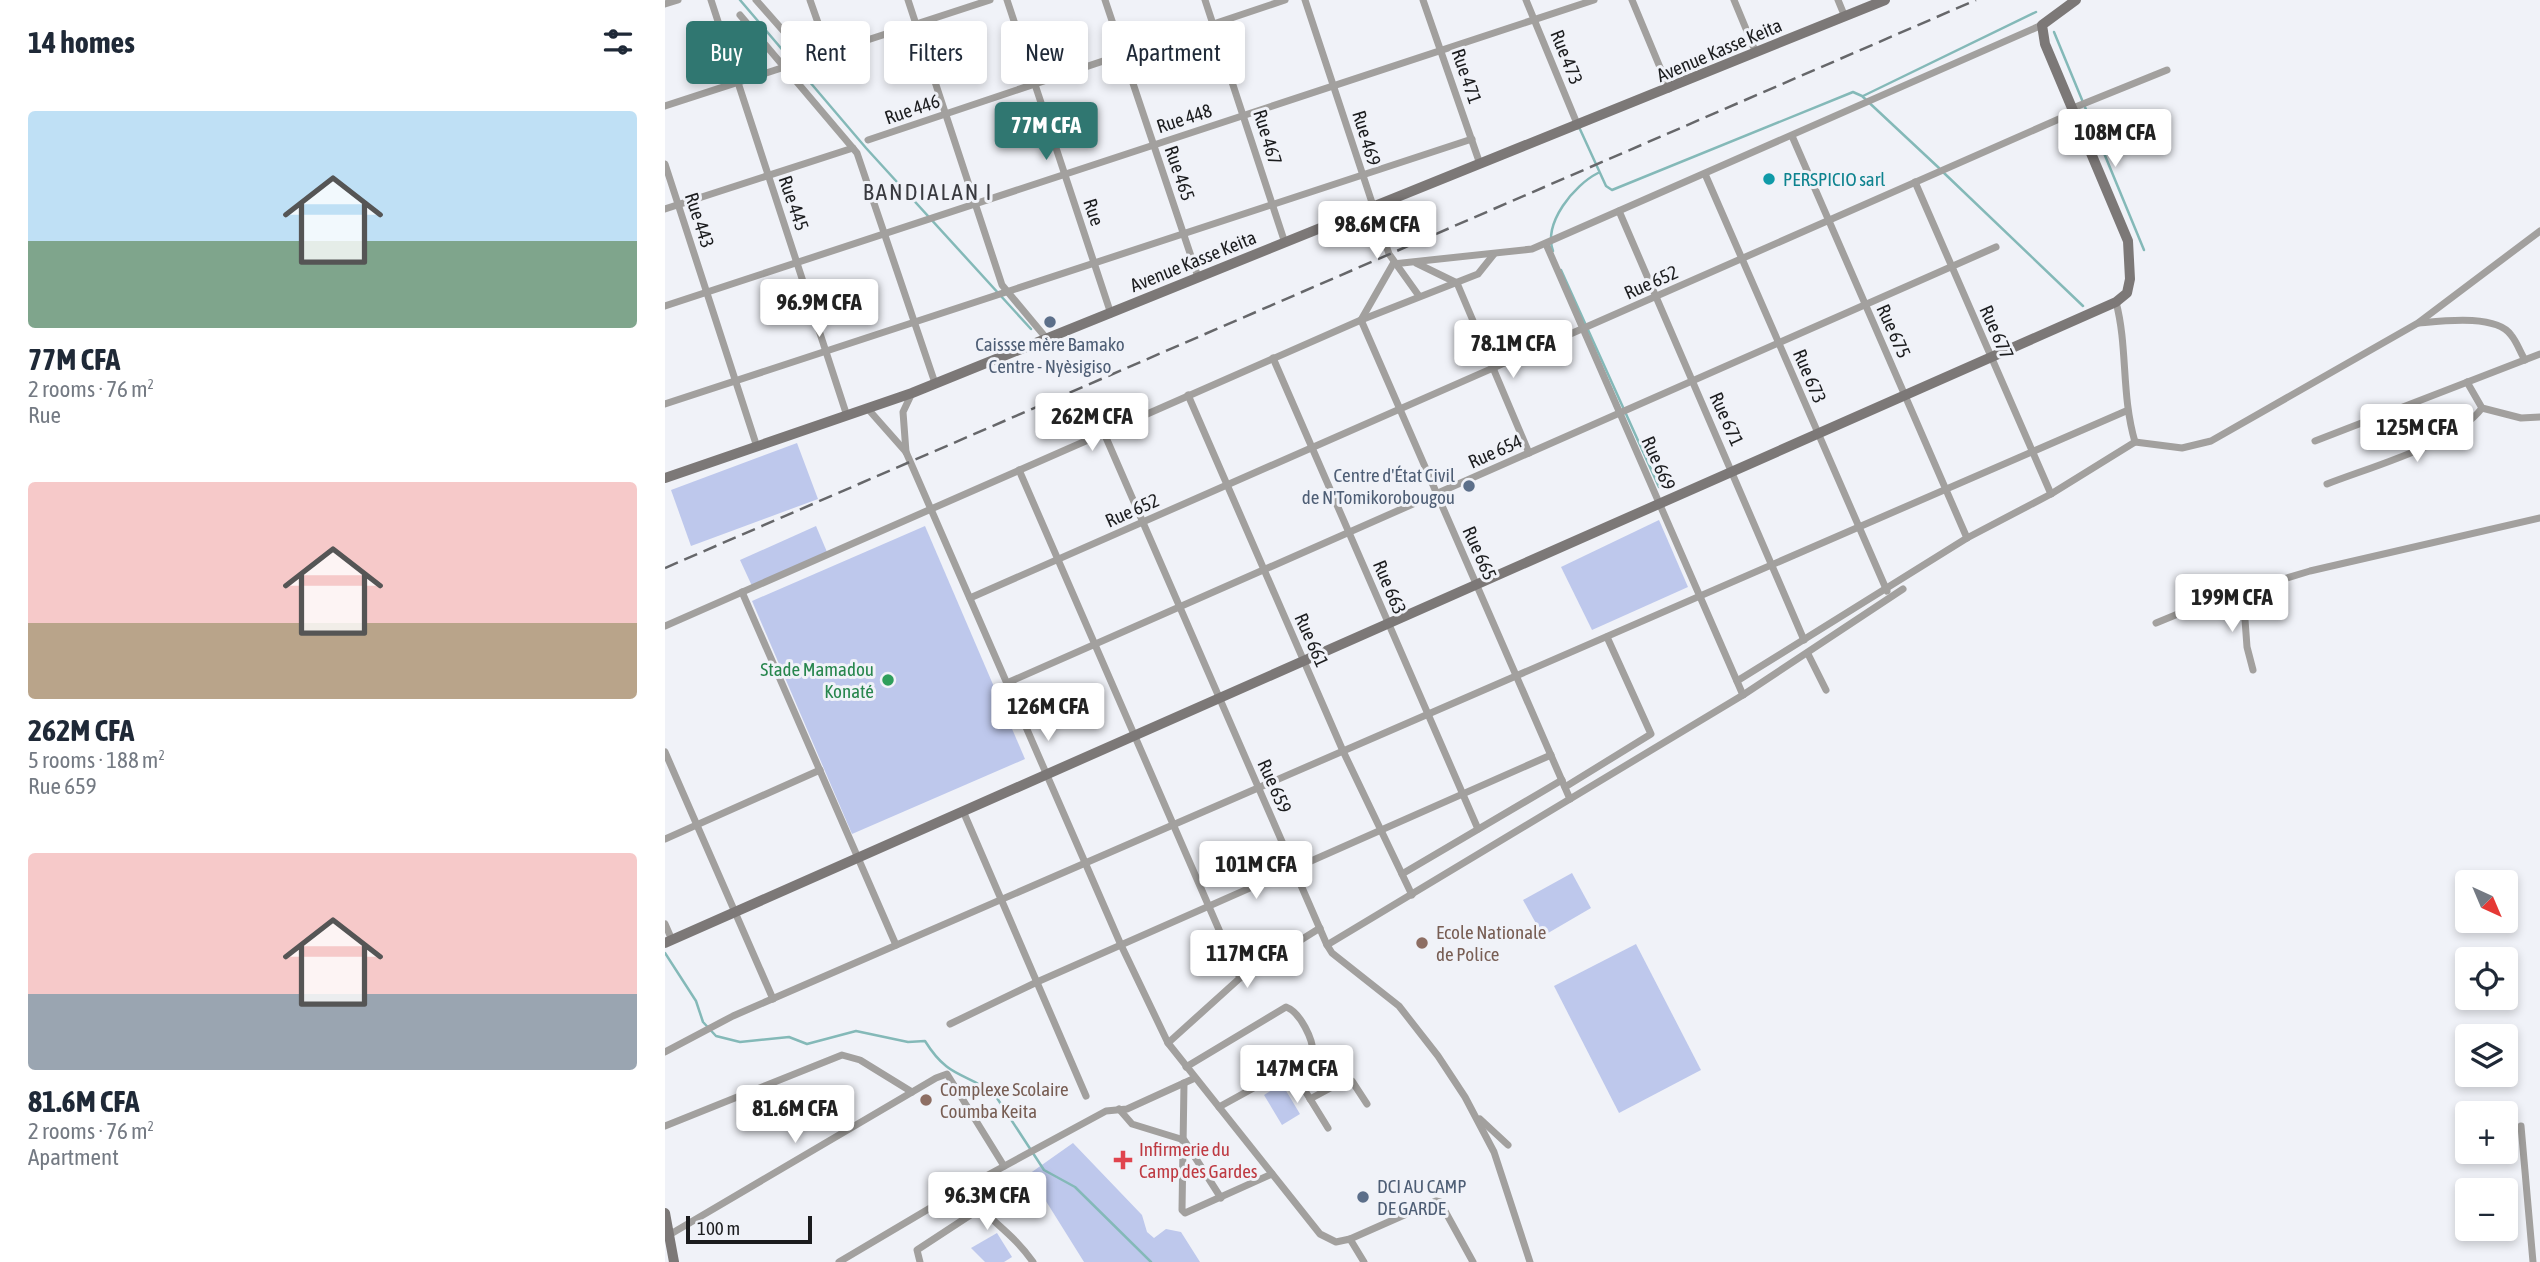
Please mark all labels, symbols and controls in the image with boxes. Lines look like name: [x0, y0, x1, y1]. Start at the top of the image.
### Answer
street label: Avenue Kasse Keita: [1653, 14, 1785, 86]
chip: Buy: [686, 21, 767, 84]
chip: Rent: [781, 21, 870, 84]
chip: Filters: [884, 21, 987, 84]
chip: New: [1001, 21, 1088, 84]
chip: Apartment: [1102, 21, 1245, 84]
icon: filters: [599, 23, 637, 61]
text: 14 homes: [28, 25, 135, 59]
street label: Rue 473: [1546, 27, 1588, 87]
street label: Rue 471: [1447, 46, 1487, 106]
street label: Rue 446: [882, 89, 942, 129]
street label: Rue 448: [1154, 99, 1214, 137]
pin: 77M CFA: [981, 102, 1111, 162]
street label: Rue 467: [1249, 107, 1287, 167]
street label: Rue 469: [1348, 108, 1386, 168]
pin: 108M CFA: [2043, 110, 2187, 169]
text: 77M CFA: [1011, 112, 1081, 138]
text: 108M CFA: [2074, 119, 2156, 145]
street label: Rue 465: [1160, 143, 1200, 203]
icon: home: [270, 157, 396, 283]
place label: PERSPICIO sarl: [1783, 168, 1885, 190]
marker: PERSPICIO sarl: [1761, 171, 1777, 187]
street label: Rue 445: [774, 173, 814, 233]
district label: BANDIALAN I: [863, 179, 993, 205]
street label: Rue 443: [681, 190, 719, 250]
street label: Rue: [1079, 196, 1109, 228]
pin: 98.6M CFA: [1297, 202, 1457, 261]
text: 98.6M CFA: [1334, 211, 1420, 237]
street label: Avenue Kasse Keita: [1127, 226, 1259, 296]
street label: Rue 652: [1621, 260, 1681, 304]
pin: 96.9M CFA: [739, 280, 899, 339]
text: 96.9M CFA: [776, 289, 862, 315]
street label: Rue 675: [1872, 301, 1916, 361]
street label: Rue 677: [1975, 302, 2019, 362]
marker: Caissse mère Bamako Centre - Nyèsigiso: [1042, 314, 1058, 330]
pin: 78.1M CFA: [1433, 320, 1593, 380]
text: 78.1M CFA: [1470, 330, 1556, 356]
place label: Caissse mère Bamako Centre - Nyèsigiso: [975, 333, 1125, 377]
text: 77M CFA: [28, 342, 120, 376]
street label: Rue 673: [1789, 346, 1831, 406]
text: 2 rooms · 76 m²: [28, 376, 154, 402]
street label: Rue 671: [1705, 389, 1749, 449]
pin: 262M CFA: [1020, 393, 1164, 453]
text: Rue: [28, 402, 61, 428]
text: 262M CFA: [1051, 403, 1133, 429]
pin: 125M CFA: [2345, 405, 2489, 464]
text: 125M CFA: [2376, 414, 2458, 440]
street label: Rue 654: [1465, 429, 1525, 473]
street label: Rue 669: [1637, 433, 1681, 493]
place label: Centre d'État Civil de N'Tomikorobougou: [1302, 464, 1455, 508]
marker: Centre d'État Civil de N'Tomikorobougou: [1461, 478, 1477, 494]
street label: Rue 652: [1102, 488, 1162, 532]
street label: Rue 665: [1458, 523, 1502, 583]
icon: home: [270, 528, 396, 654]
street label: Rue 663: [1369, 557, 1411, 617]
pin: 199M CFA: [2160, 574, 2304, 634]
text: 199M CFA: [2191, 584, 2273, 610]
street label: Rue 661: [1290, 610, 1334, 670]
place label: Stade Mamadou Konaté: [760, 658, 874, 702]
marker: Stade Mamadou Konaté: [880, 672, 896, 688]
pin: 126M CFA: [976, 684, 1120, 743]
text: 126M CFA: [1007, 693, 1089, 719]
text: 262M CFA: [28, 713, 134, 747]
text: 5 rooms · 188 m²: [28, 747, 165, 773]
street label: Rue 659: [1253, 756, 1297, 816]
text: Rue 659: [28, 773, 97, 799]
pin: 101M CFA: [1184, 842, 1328, 901]
text: 101M CFA: [1215, 851, 1297, 877]
north arrow: [2455, 870, 2518, 933]
map controls: [2455, 870, 2518, 1241]
icon: home: [270, 899, 396, 1025]
place label: Ecole Nationale de Police: [1436, 921, 1546, 965]
pin: 117M CFA: [1175, 930, 1319, 990]
marker: Ecole Nationale de Police: [1414, 935, 1430, 951]
text: 117M CFA: [1206, 940, 1288, 966]
button: locate: [2455, 947, 2518, 1010]
button: layers: [2455, 1024, 2518, 1087]
pin: 147M CFA: [1225, 1046, 1369, 1105]
text: 147M CFA: [1256, 1055, 1338, 1081]
place label: Complexe Scolaire Coumba Keita: [940, 1078, 1069, 1122]
text: 81.6M CFA: [28, 1084, 140, 1118]
pin: 81.6M CFA: [715, 1086, 875, 1145]
marker: Complexe Scolaire Coumba Keita: [918, 1092, 934, 1108]
text: 81.6M CFA: [752, 1095, 838, 1121]
button: +: [2455, 1101, 2518, 1164]
text: 2 rooms · 76 m²: [28, 1118, 154, 1144]
place label: Infirmerie du Camp des Gardes: [1139, 1138, 1258, 1182]
text: Apartment: [28, 1144, 119, 1170]
marker: Infirmerie du Camp des Gardes: [1113, 1150, 1133, 1170]
pin: 96.3M CFA: [907, 1172, 1067, 1232]
place label: DCI AU CAMP DE GARDE: [1377, 1175, 1467, 1219]
button: −: [2455, 1178, 2518, 1241]
text: 96.3M CFA: [944, 1182, 1030, 1208]
marker: DCI AU CAMP DE GARDE: [1355, 1189, 1371, 1205]
scale bar: [686, 1213, 812, 1245]
text: 100 m: [697, 1217, 740, 1239]

